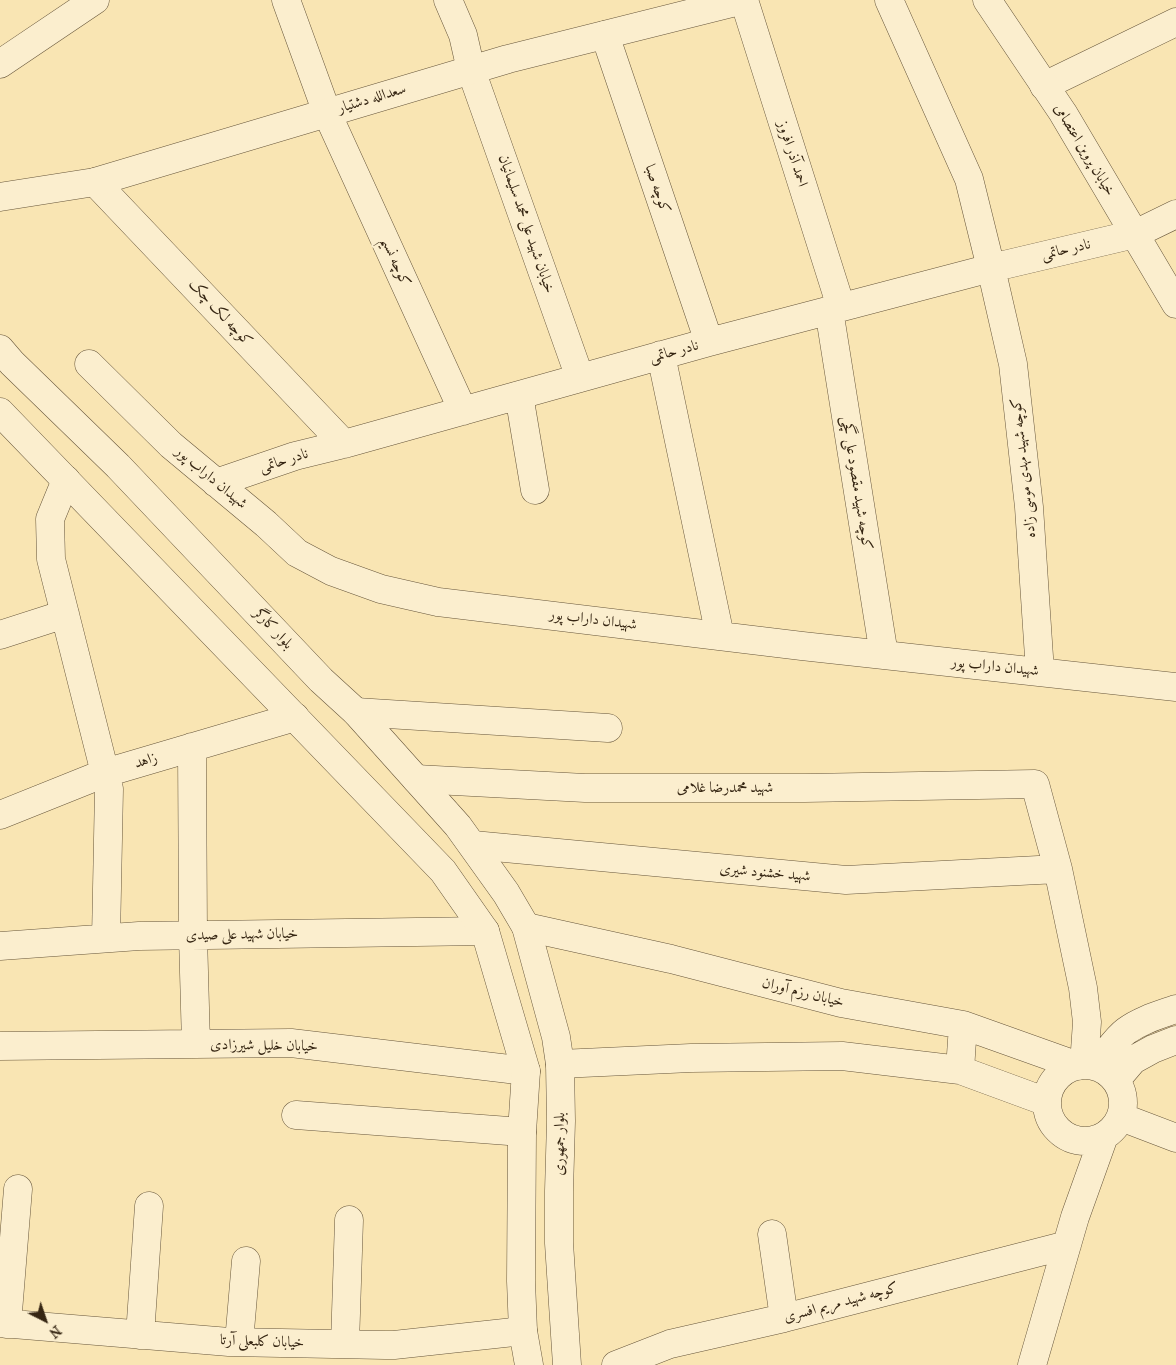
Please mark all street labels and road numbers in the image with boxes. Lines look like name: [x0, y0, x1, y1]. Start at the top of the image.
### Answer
street label: سعدالله دشتیار: [336, 80, 408, 118]
street label: خیابان پروین اعتصامی: [1049, 101, 1119, 199]
street label: احمد آذر افروز: [773, 119, 811, 189]
street label: خیابان شهید علی محمد سلیمانیان: [494, 152, 558, 296]
street label: کوچه صبا: [640, 162, 674, 216]
street label: کوچه نسیم: [376, 235, 414, 289]
street label: نادر حاتمی: [1040, 236, 1092, 264]
street label: کوچه لک چک: [184, 276, 256, 350]
street label: نادر حاتمی: [647, 337, 701, 367]
street label: کوچه شهید مهدی موسی زاده: [1008, 397, 1040, 539]
street label: کوچه شهید مقصود علی گچی: [837, 415, 875, 551]
street label: شهیدان داراب پور: [171, 443, 251, 513]
street label: نادر حاتمی: [257, 445, 311, 477]
street label: بلوار کارگر: [249, 605, 297, 653]
street label: شهیدان داراب پور: [548, 606, 638, 634]
street label: شهیدان داراب پور: [950, 653, 1040, 681]
street label: زاهد: [132, 749, 160, 773]
street label: شهید محمدرضا غلامی: [677, 779, 773, 797]
street label: شهید خشنود شیری: [719, 860, 811, 886]
street label: خیابان شهید علی صیدی: [186, 925, 298, 945]
street label: خیابان رزم آوران: [760, 974, 846, 1012]
street label: خیابان خلیل شیرزادی: [210, 1036, 318, 1056]
street label: بلوار جمهوری: [550, 1112, 570, 1176]
street label: کوچه شهید مریم افسری: [782, 1279, 900, 1327]
street label: خیابان کلبعلی آرتا: [219, 1332, 305, 1352]

